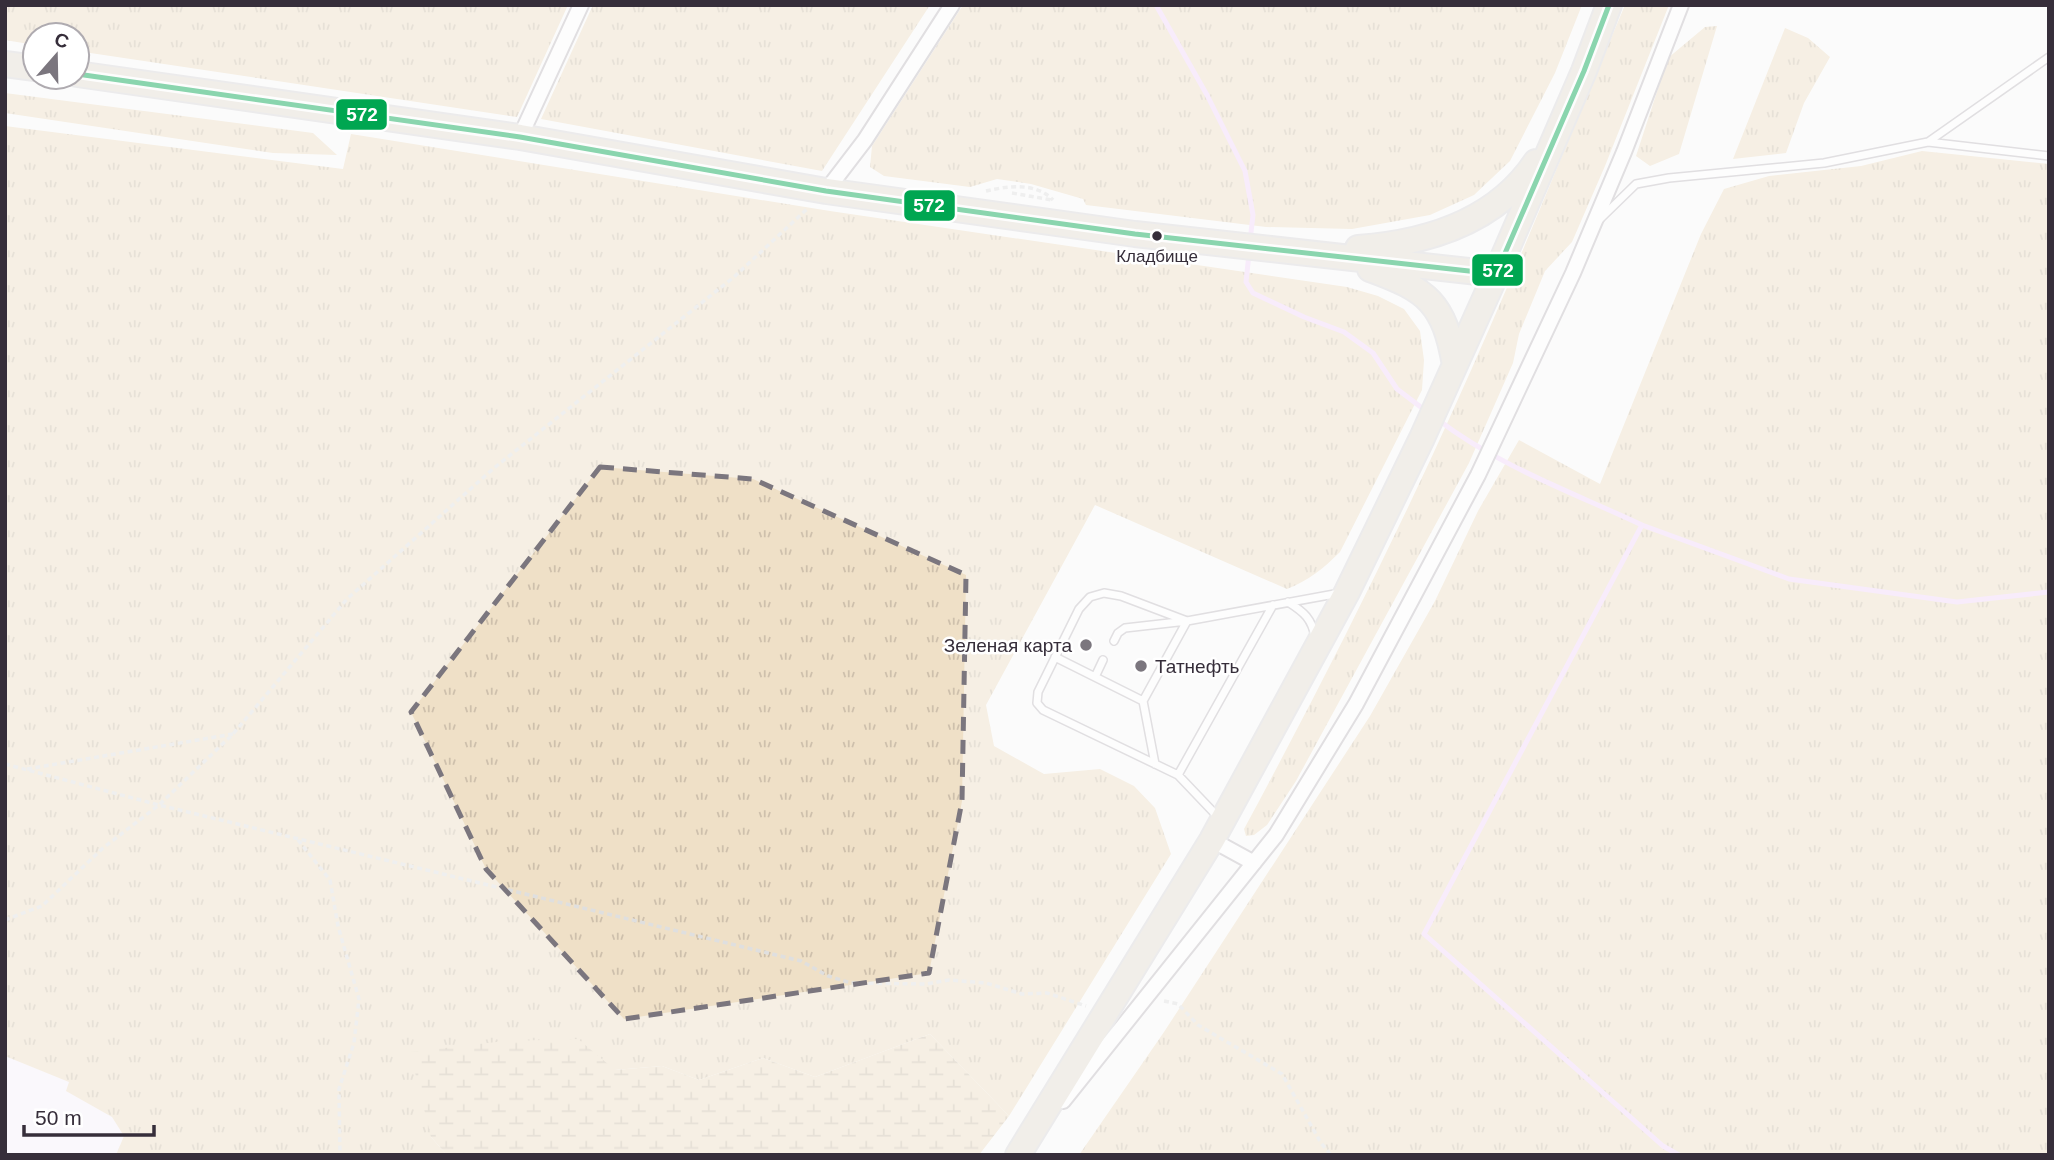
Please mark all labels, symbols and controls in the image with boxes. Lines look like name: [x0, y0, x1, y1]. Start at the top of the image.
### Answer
north arrow: [21, 21, 91, 91]
text: С: [52, 28, 72, 53]
line badge: 572: [335, 98, 388, 131]
text: 572: [346, 104, 378, 125]
line badge: 572: [903, 189, 956, 222]
text: 572: [913, 195, 945, 216]
marker: Кладбище: [1150, 229, 1164, 243]
place label: Кладбище: [1116, 247, 1198, 266]
line badge: 572: [1471, 253, 1524, 287]
text: 572: [1482, 260, 1514, 281]
place label: Зеленая карта: [944, 635, 1072, 656]
marker: Зеленая карта: [1078, 637, 1094, 653]
place label: Татнефть: [1155, 656, 1240, 677]
marker: Татнефть: [1133, 658, 1149, 674]
scale bar: [24, 1094, 154, 1138]
text: 50 m: [35, 1106, 82, 1129]

